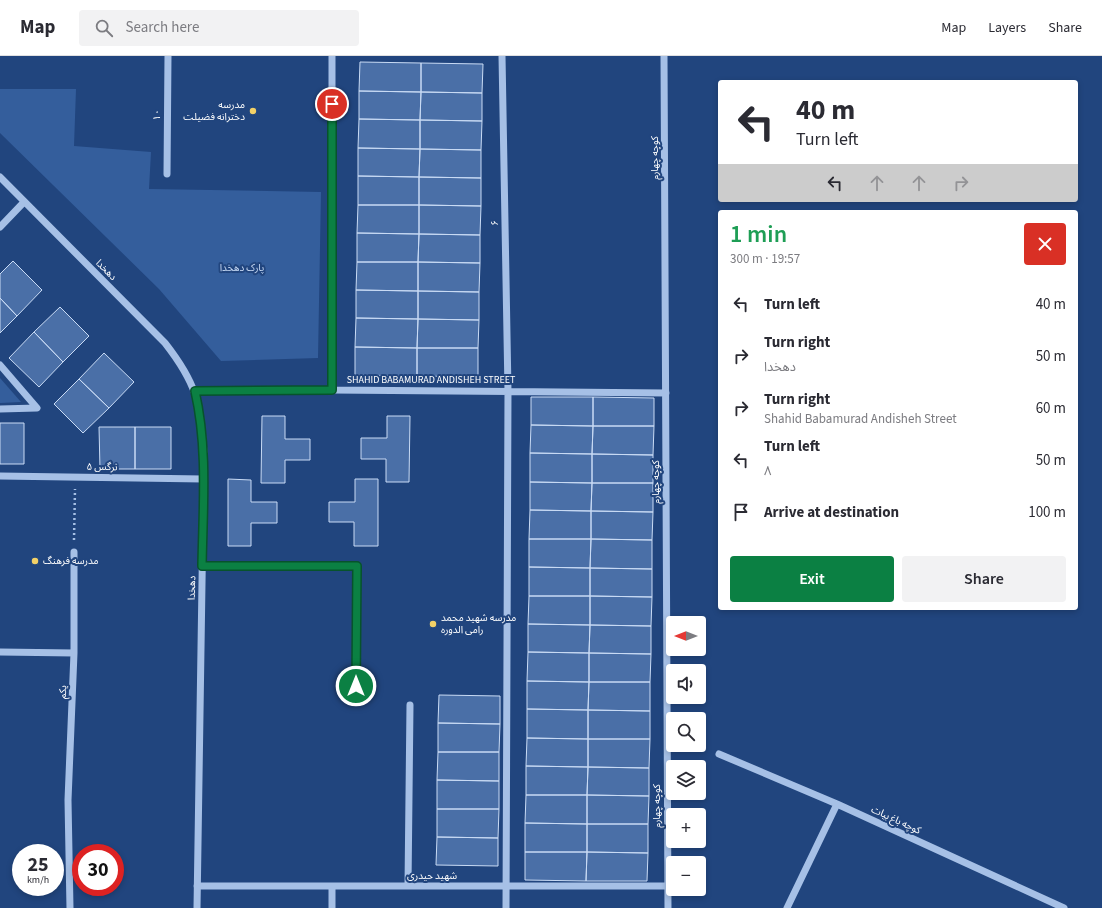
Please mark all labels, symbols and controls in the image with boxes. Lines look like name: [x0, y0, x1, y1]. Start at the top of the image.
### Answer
search box: [79, 10, 359, 46]
text: Map: [20, 14, 55, 41]
icon: search: [93, 17, 115, 39]
text: Search here: [125, 17, 199, 38]
text: Map: [941, 18, 966, 38]
text: Layers: [988, 18, 1026, 38]
text: Share: [1048, 18, 1082, 38]
pin: [315, 87, 349, 121]
text: 40 m: [796, 90, 855, 130]
icon: arrive: [321, 93, 343, 115]
icon: left: [730, 96, 782, 148]
place label: مدرسه دخترانه فضيلت: [183, 98, 245, 124]
marker: مدرسه دخترانه فضيلت: [248, 106, 258, 116]
street label: ۱۰: [150, 109, 164, 121]
text: Turn left: [796, 127, 858, 152]
street label: کوچه چهارم: [648, 135, 663, 180]
icon: left: [824, 172, 846, 194]
icon: ahead: [866, 172, 888, 194]
icon: ahead: [908, 172, 930, 194]
icon: right: [950, 172, 972, 194]
text: 1 min: [730, 217, 787, 252]
street label: ۶: [488, 220, 502, 226]
button: close: [1024, 223, 1066, 265]
text: 300 m · 19:57: [730, 250, 800, 268]
street label: دهخدا: [92, 256, 120, 284]
park label: پارک دهخدا: [220, 261, 264, 275]
icon: left: [730, 293, 752, 315]
text: Turn left: [764, 294, 820, 315]
text: 40 m: [1036, 294, 1066, 315]
text: Turn right: [764, 332, 830, 353]
icon: right: [730, 345, 752, 367]
text: 50 m: [1036, 346, 1066, 367]
text: دهخدا: [764, 358, 796, 376]
street label: SHAHID BABAMURAD ANDISHEH STREET: [347, 373, 516, 387]
text: Turn right: [764, 389, 830, 410]
icon: right: [730, 397, 752, 419]
text: 60 m: [1036, 398, 1066, 419]
text: Shahid Babamurad Andisheh Street: [764, 410, 957, 428]
text: Turn left: [764, 436, 820, 457]
icon: left: [730, 449, 752, 471]
text: 50 m: [1036, 450, 1066, 471]
street label: کوچه چهارم: [649, 459, 664, 504]
street label: نرگس ۵: [86, 460, 118, 474]
text: ۸: [764, 462, 771, 480]
icon: arrive: [730, 501, 752, 523]
text: Arrive at destination: [764, 502, 899, 523]
text: 100 m: [1028, 502, 1066, 523]
place label: مدرسه فرهنگ: [43, 554, 99, 568]
marker: مدرسه فرهنگ: [30, 556, 40, 566]
button: Exit: [730, 556, 894, 602]
button: Share: [902, 556, 1066, 602]
street label: دهخدا: [185, 575, 199, 600]
place label: مدرسه شهید محمد رامی الدوره: [441, 611, 516, 637]
north arrow: [666, 616, 706, 656]
map controls: [666, 616, 706, 896]
marker: مدرسه شهید محمد رامی الدوره: [428, 619, 438, 629]
button: sound: [666, 664, 706, 704]
position arrow: [335, 665, 377, 707]
street label: یکم: [56, 685, 70, 699]
button: search: [666, 712, 706, 752]
button: layers: [666, 760, 706, 800]
street label: کوچه چهارم: [650, 783, 665, 828]
street label: کوچه باغ بیات: [869, 802, 924, 838]
button: +: [666, 808, 706, 848]
speed limit sign: 30: [72, 844, 124, 896]
text: 25: [27, 851, 49, 879]
button: −: [666, 856, 706, 896]
street label: شهید حیدری: [407, 869, 457, 883]
text: km/h: [27, 873, 49, 887]

